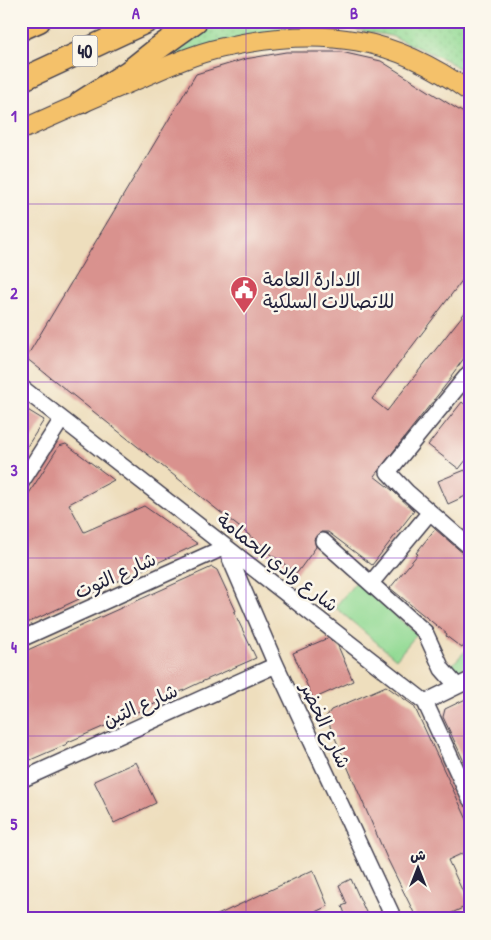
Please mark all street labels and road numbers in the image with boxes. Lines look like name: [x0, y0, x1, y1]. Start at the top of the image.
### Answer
road number: 40: [72, 36, 98, 66]
street label: شارع وادي الحمامة: [211, 506, 344, 619]
street label: شارع التوت: [70, 545, 160, 605]
street label: شارع الخضر: [293, 676, 357, 773]
street label: شارع التين: [98, 677, 182, 734]

